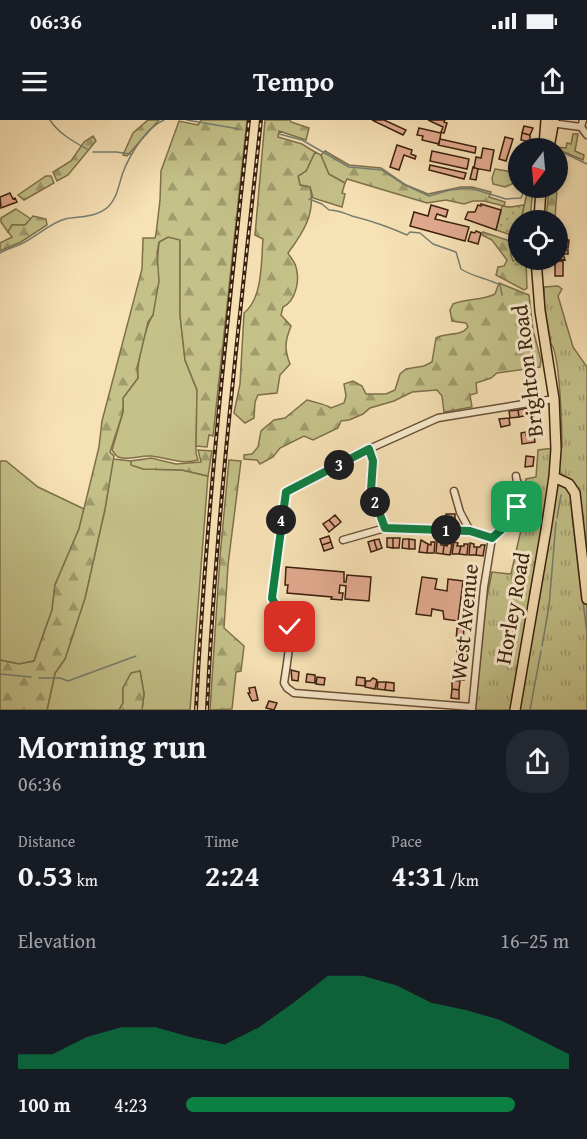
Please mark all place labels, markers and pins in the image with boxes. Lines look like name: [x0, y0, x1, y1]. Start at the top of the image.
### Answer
pin: 3: [324, 450, 354, 480]
pin: [491, 481, 542, 532]
pin: 2: [360, 487, 390, 517]
pin: 4: [266, 505, 296, 535]
pin: 1: [431, 515, 461, 545]
pin: [264, 601, 315, 652]

